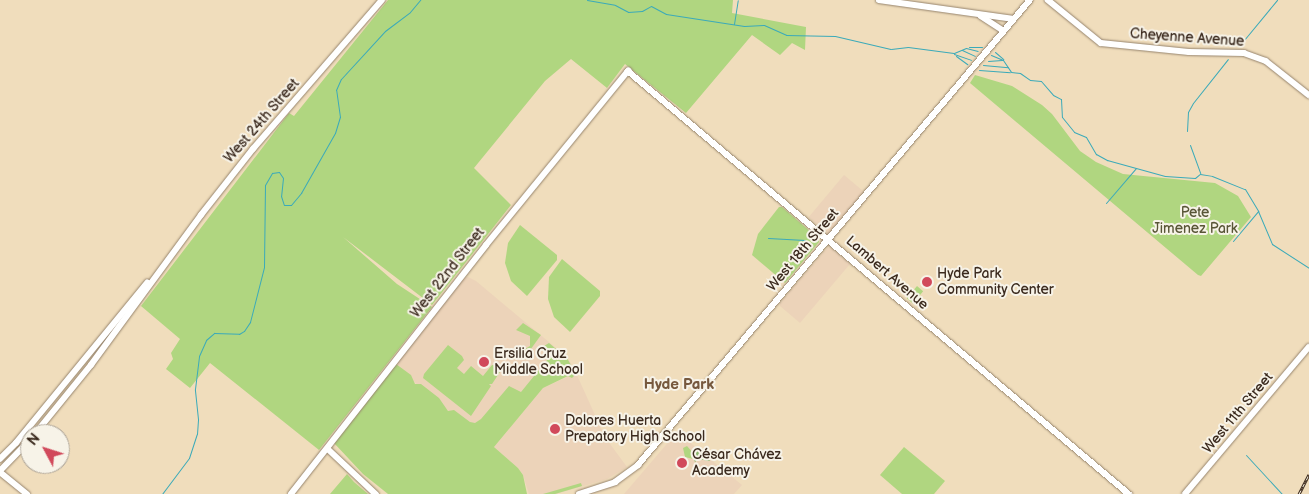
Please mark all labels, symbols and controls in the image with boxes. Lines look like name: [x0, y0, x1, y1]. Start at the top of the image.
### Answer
street label: Cheyenne Avenue: [1129, 26, 1245, 50]
street label: West 24th Street: [221, 75, 303, 167]
street label: West 18th Street: [763, 205, 843, 295]
park label: Pete Jimenez Park: [1152, 205, 1238, 238]
street label: West 22nd Street: [408, 225, 488, 321]
street label: Lambert Avenue: [842, 233, 932, 313]
place label: Hyde Park Community Center: [937, 266, 1055, 298]
marker: Hyde Park Community Center: [921, 276, 933, 288]
place label: Ersilia Cruz Middle School: [494, 346, 583, 378]
marker: Ersilia Cruz Middle School: [478, 356, 490, 368]
street label: West 11th Street: [1199, 369, 1277, 457]
district label: Hyde Park: [644, 376, 714, 394]
place label: Dolores Huerta Prepatory High School: [565, 413, 706, 446]
marker: Dolores Huerta Prepatory High School: [549, 423, 561, 435]
north arrow: [20, 424, 70, 474]
text: N: [24, 430, 44, 449]
place label: César Chávez Academy: [692, 447, 781, 480]
marker: César Chávez Academy: [676, 457, 688, 469]

